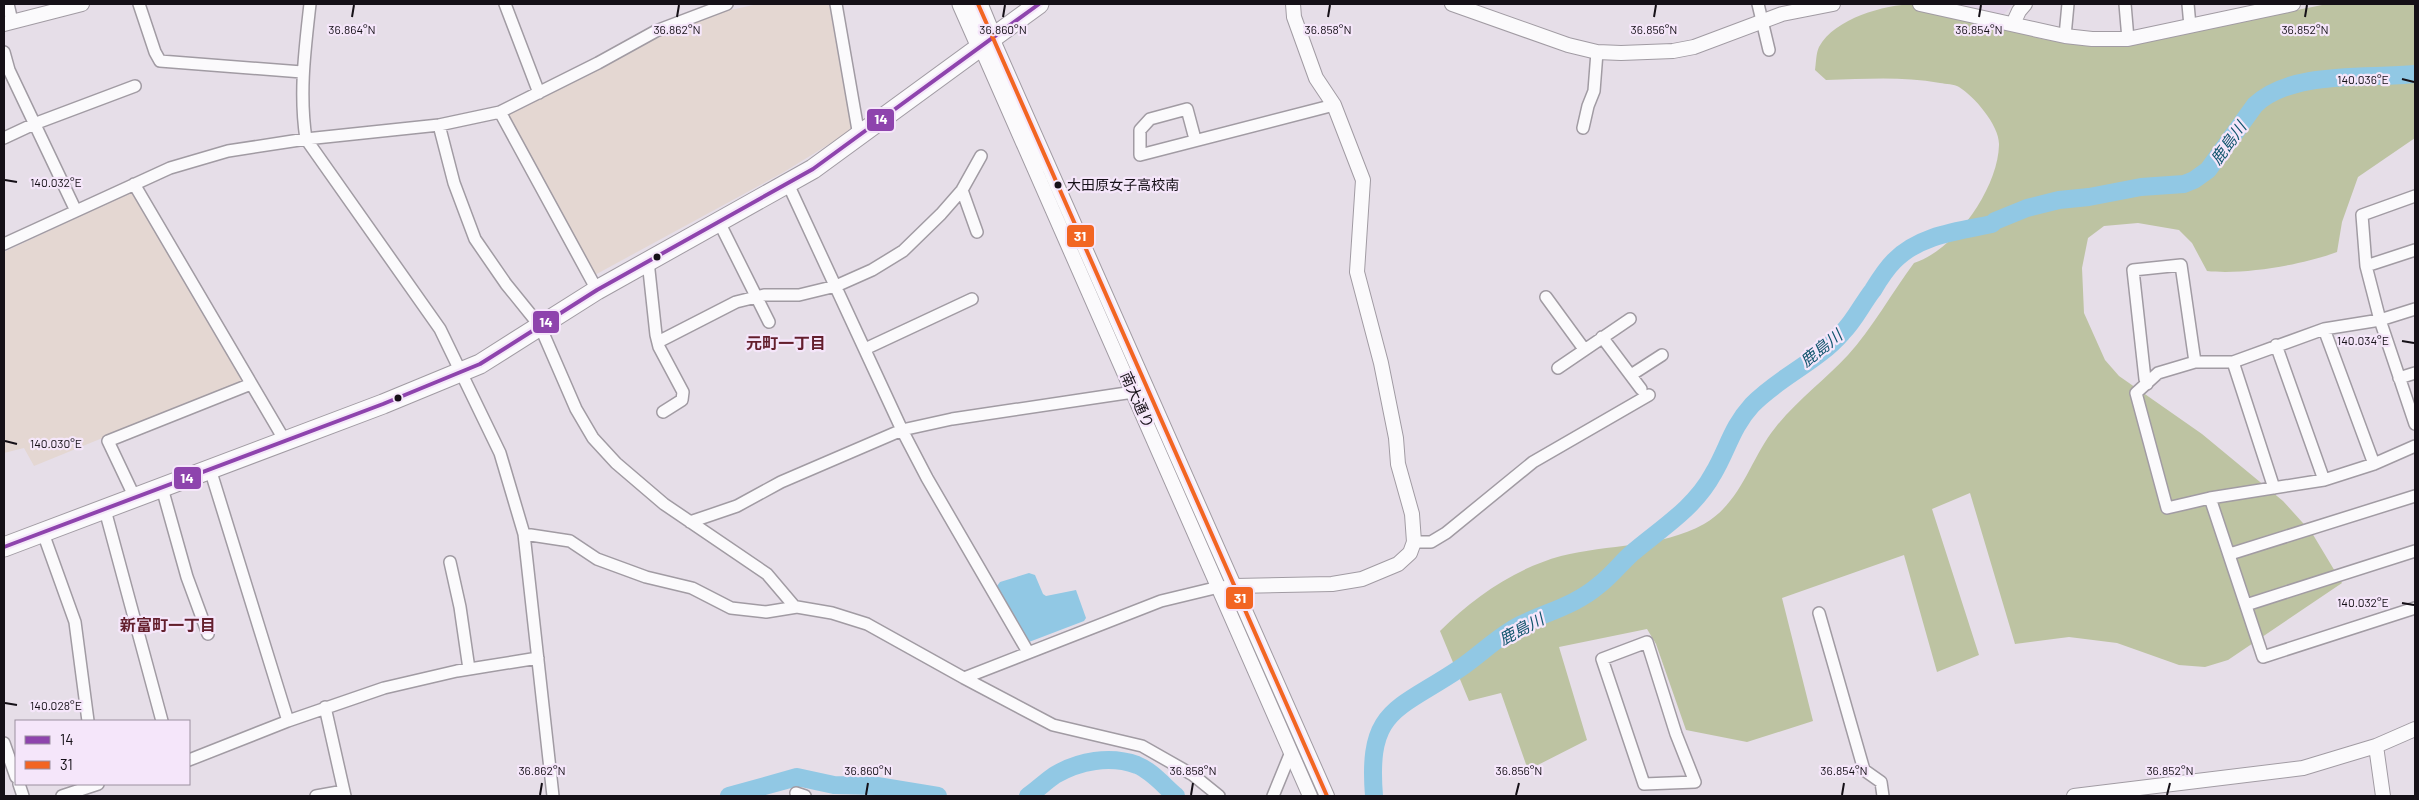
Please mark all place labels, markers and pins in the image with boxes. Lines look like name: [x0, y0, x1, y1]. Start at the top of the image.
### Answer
place label: 大田原女子高校南: [1067, 176, 1179, 193]
marker: 大田原女子高校南: [1053, 180, 1063, 190]
unlabelled marker: [652, 252, 662, 262]
unlabelled marker: [393, 393, 403, 403]

